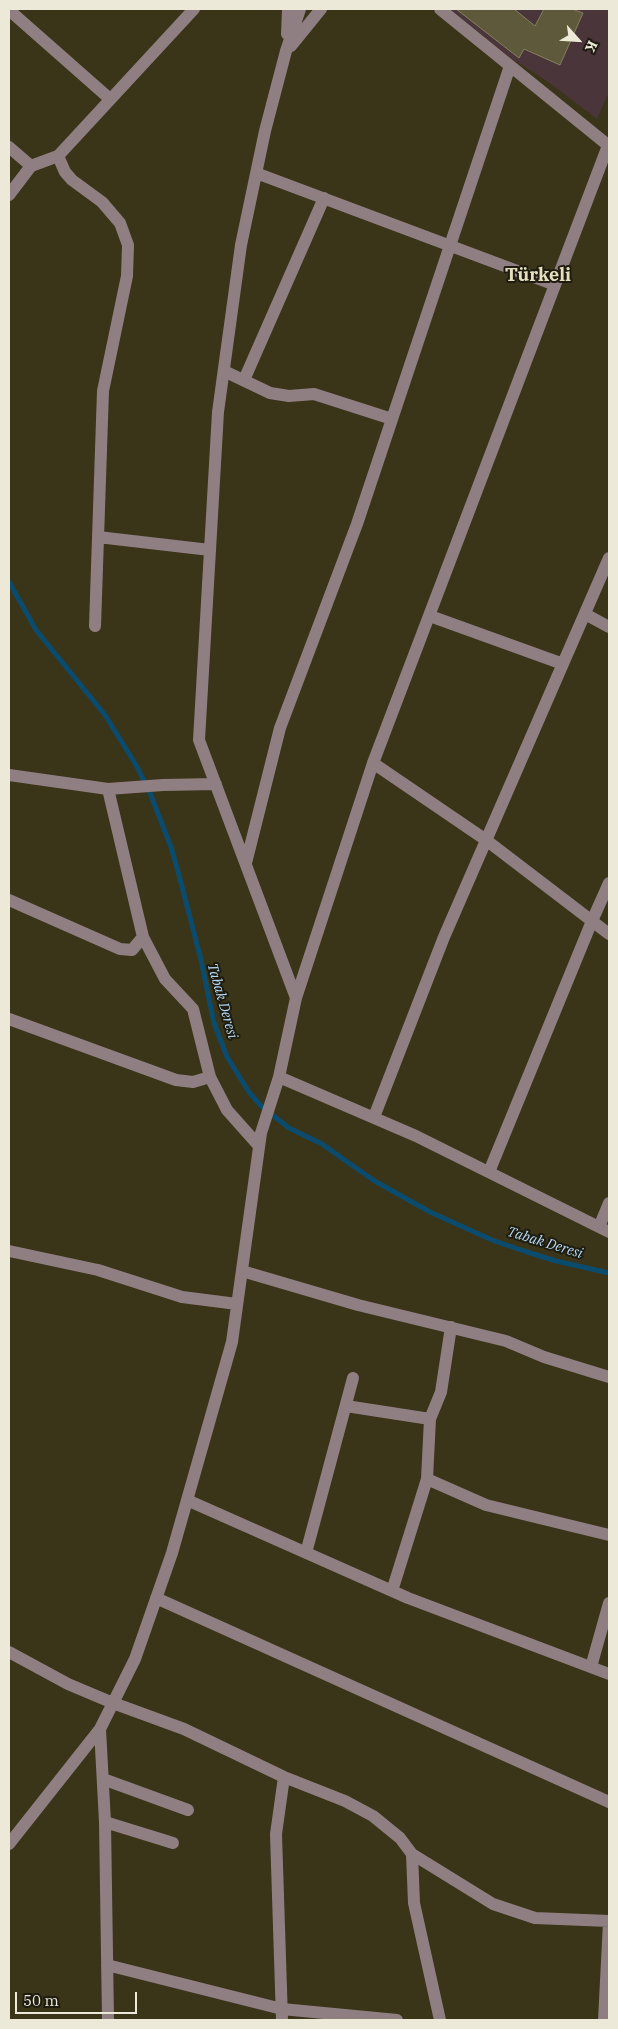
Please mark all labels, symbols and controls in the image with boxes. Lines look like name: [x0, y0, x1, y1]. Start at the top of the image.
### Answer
north arrow: [553, 15, 603, 65]
text: K: [581, 38, 602, 55]
district label: Türkeli: [505, 265, 571, 287]
water label: Tabak Deresi: [203, 961, 241, 1041]
water label: Tabak Deresi: [505, 1224, 585, 1262]
scale bar: [18, 1982, 140, 2014]
text: 50 m: [23, 1991, 59, 2010]

